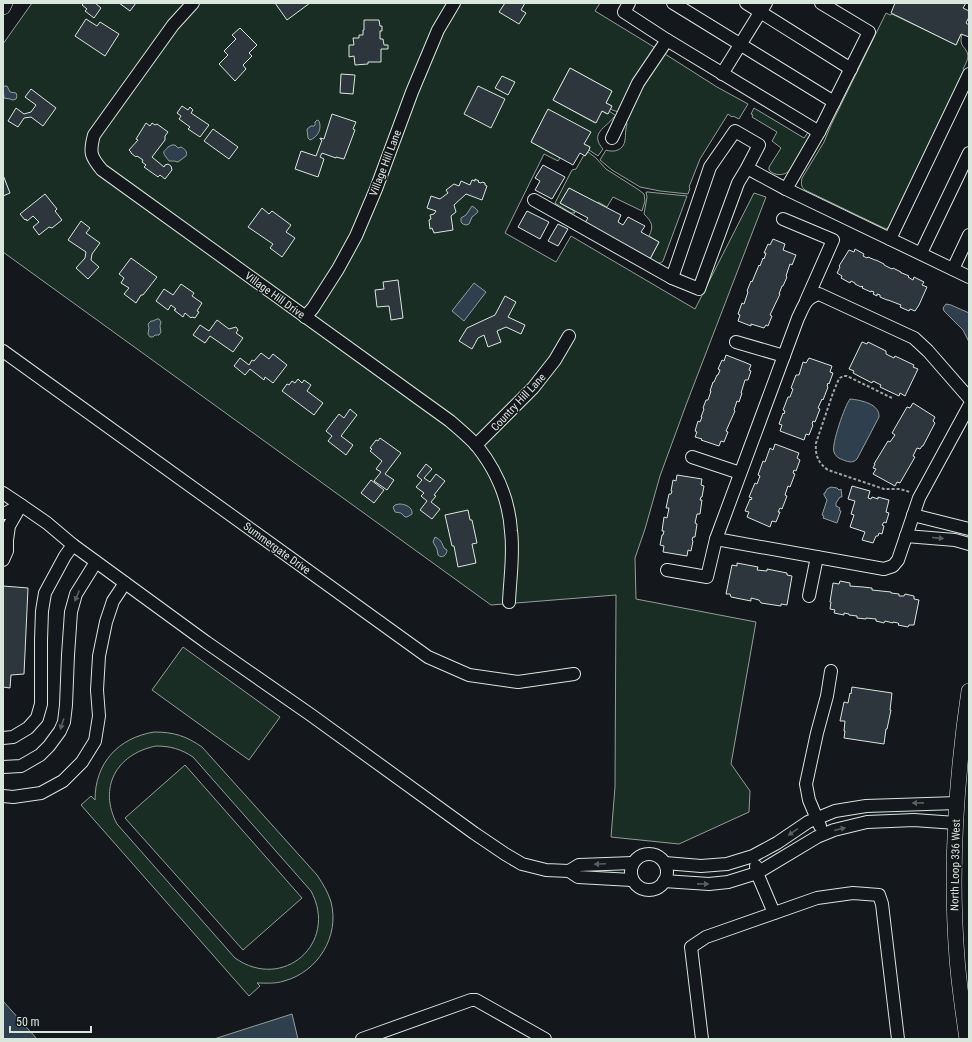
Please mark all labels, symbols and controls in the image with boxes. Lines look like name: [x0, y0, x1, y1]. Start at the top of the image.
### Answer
street label: Village Hill Lane: [367, 128, 404, 198]
street label: Village Hill Drive: [242, 269, 307, 322]
street label: Country Hill Lane: [488, 371, 548, 434]
street label: Summergate Drive: [241, 520, 313, 577]
one-way arrow: [932, 535, 944, 542]
one-way arrow: [73, 590, 80, 602]
one-way arrow: [59, 719, 65, 731]
one-way arrow: [912, 800, 924, 807]
street label: North Loop 336 West: [948, 819, 963, 911]
one-way arrow: [834, 825, 847, 831]
one-way arrow: [788, 828, 798, 836]
one-way arrow: [594, 861, 606, 868]
one-way arrow: [697, 881, 710, 887]
scale bar: [10, 1008, 91, 1034]
text: 50 m: [16, 1015, 40, 1029]

